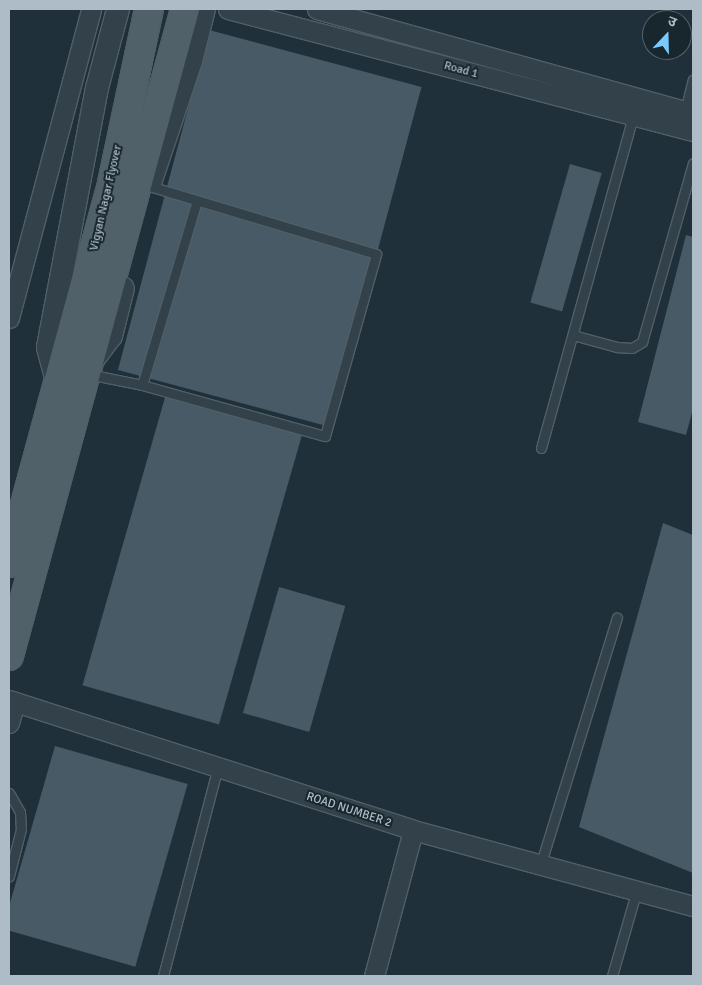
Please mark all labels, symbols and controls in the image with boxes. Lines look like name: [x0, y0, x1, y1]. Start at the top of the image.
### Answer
north arrow: [642, 10, 692, 60]
text: उ: [665, 12, 679, 31]
street label: Road 1: [442, 59, 480, 81]
street label: Vigyan Nagar Flyover: [87, 144, 125, 252]
street label: ROAD NUMBER 2: [305, 789, 393, 831]

